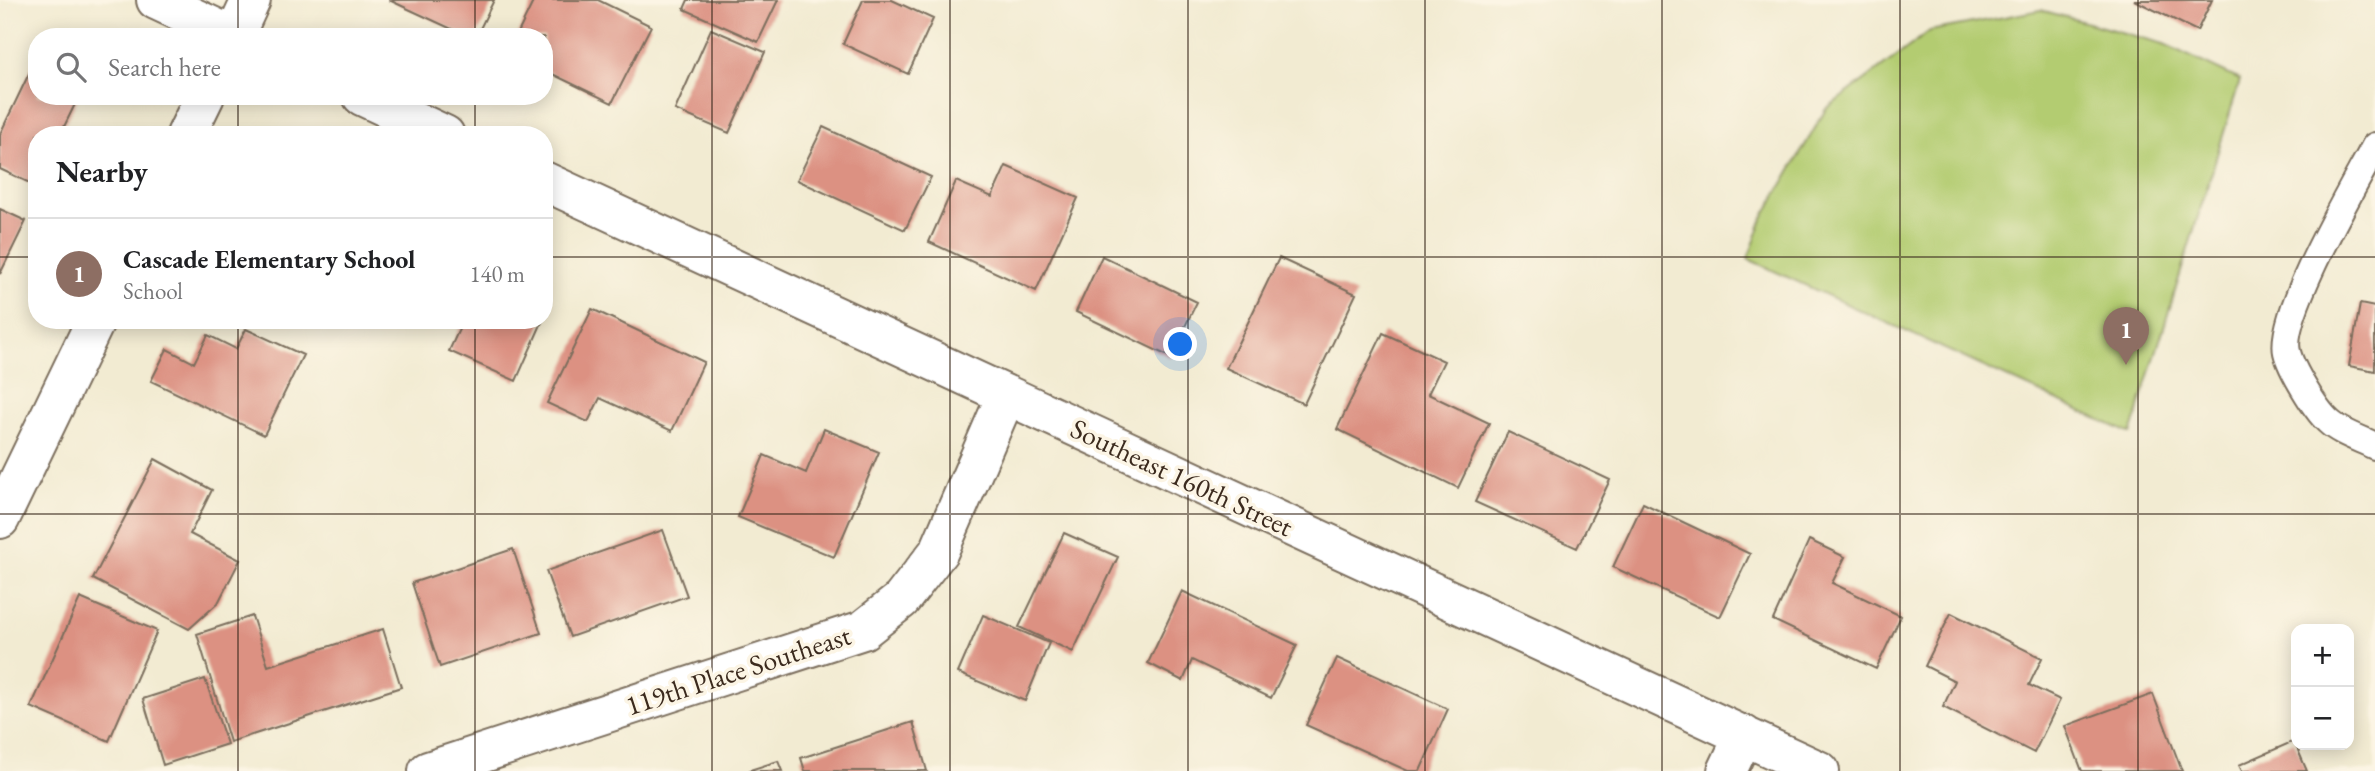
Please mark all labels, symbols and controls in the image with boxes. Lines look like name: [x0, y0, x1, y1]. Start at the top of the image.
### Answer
search box: [28, 28, 553, 105]
icon: search: [52, 48, 90, 86]
text: Search here: [108, 50, 221, 84]
text: Nearby: [56, 152, 148, 191]
text: Cascade Elementary School: [123, 242, 415, 276]
text: 1: [73, 259, 85, 289]
text: 140 m: [469, 259, 525, 289]
text: School: [123, 276, 183, 306]
pin: 1: [2103, 307, 2149, 365]
your location: [1163, 327, 1197, 361]
street label: Southeast 160th Street: [1065, 410, 1299, 544]
street label: 119th Place Southeast: [621, 617, 855, 723]
map controls: [2291, 624, 2354, 750]
button: +: [2291, 624, 2354, 687]
button: −: [2291, 687, 2354, 750]

